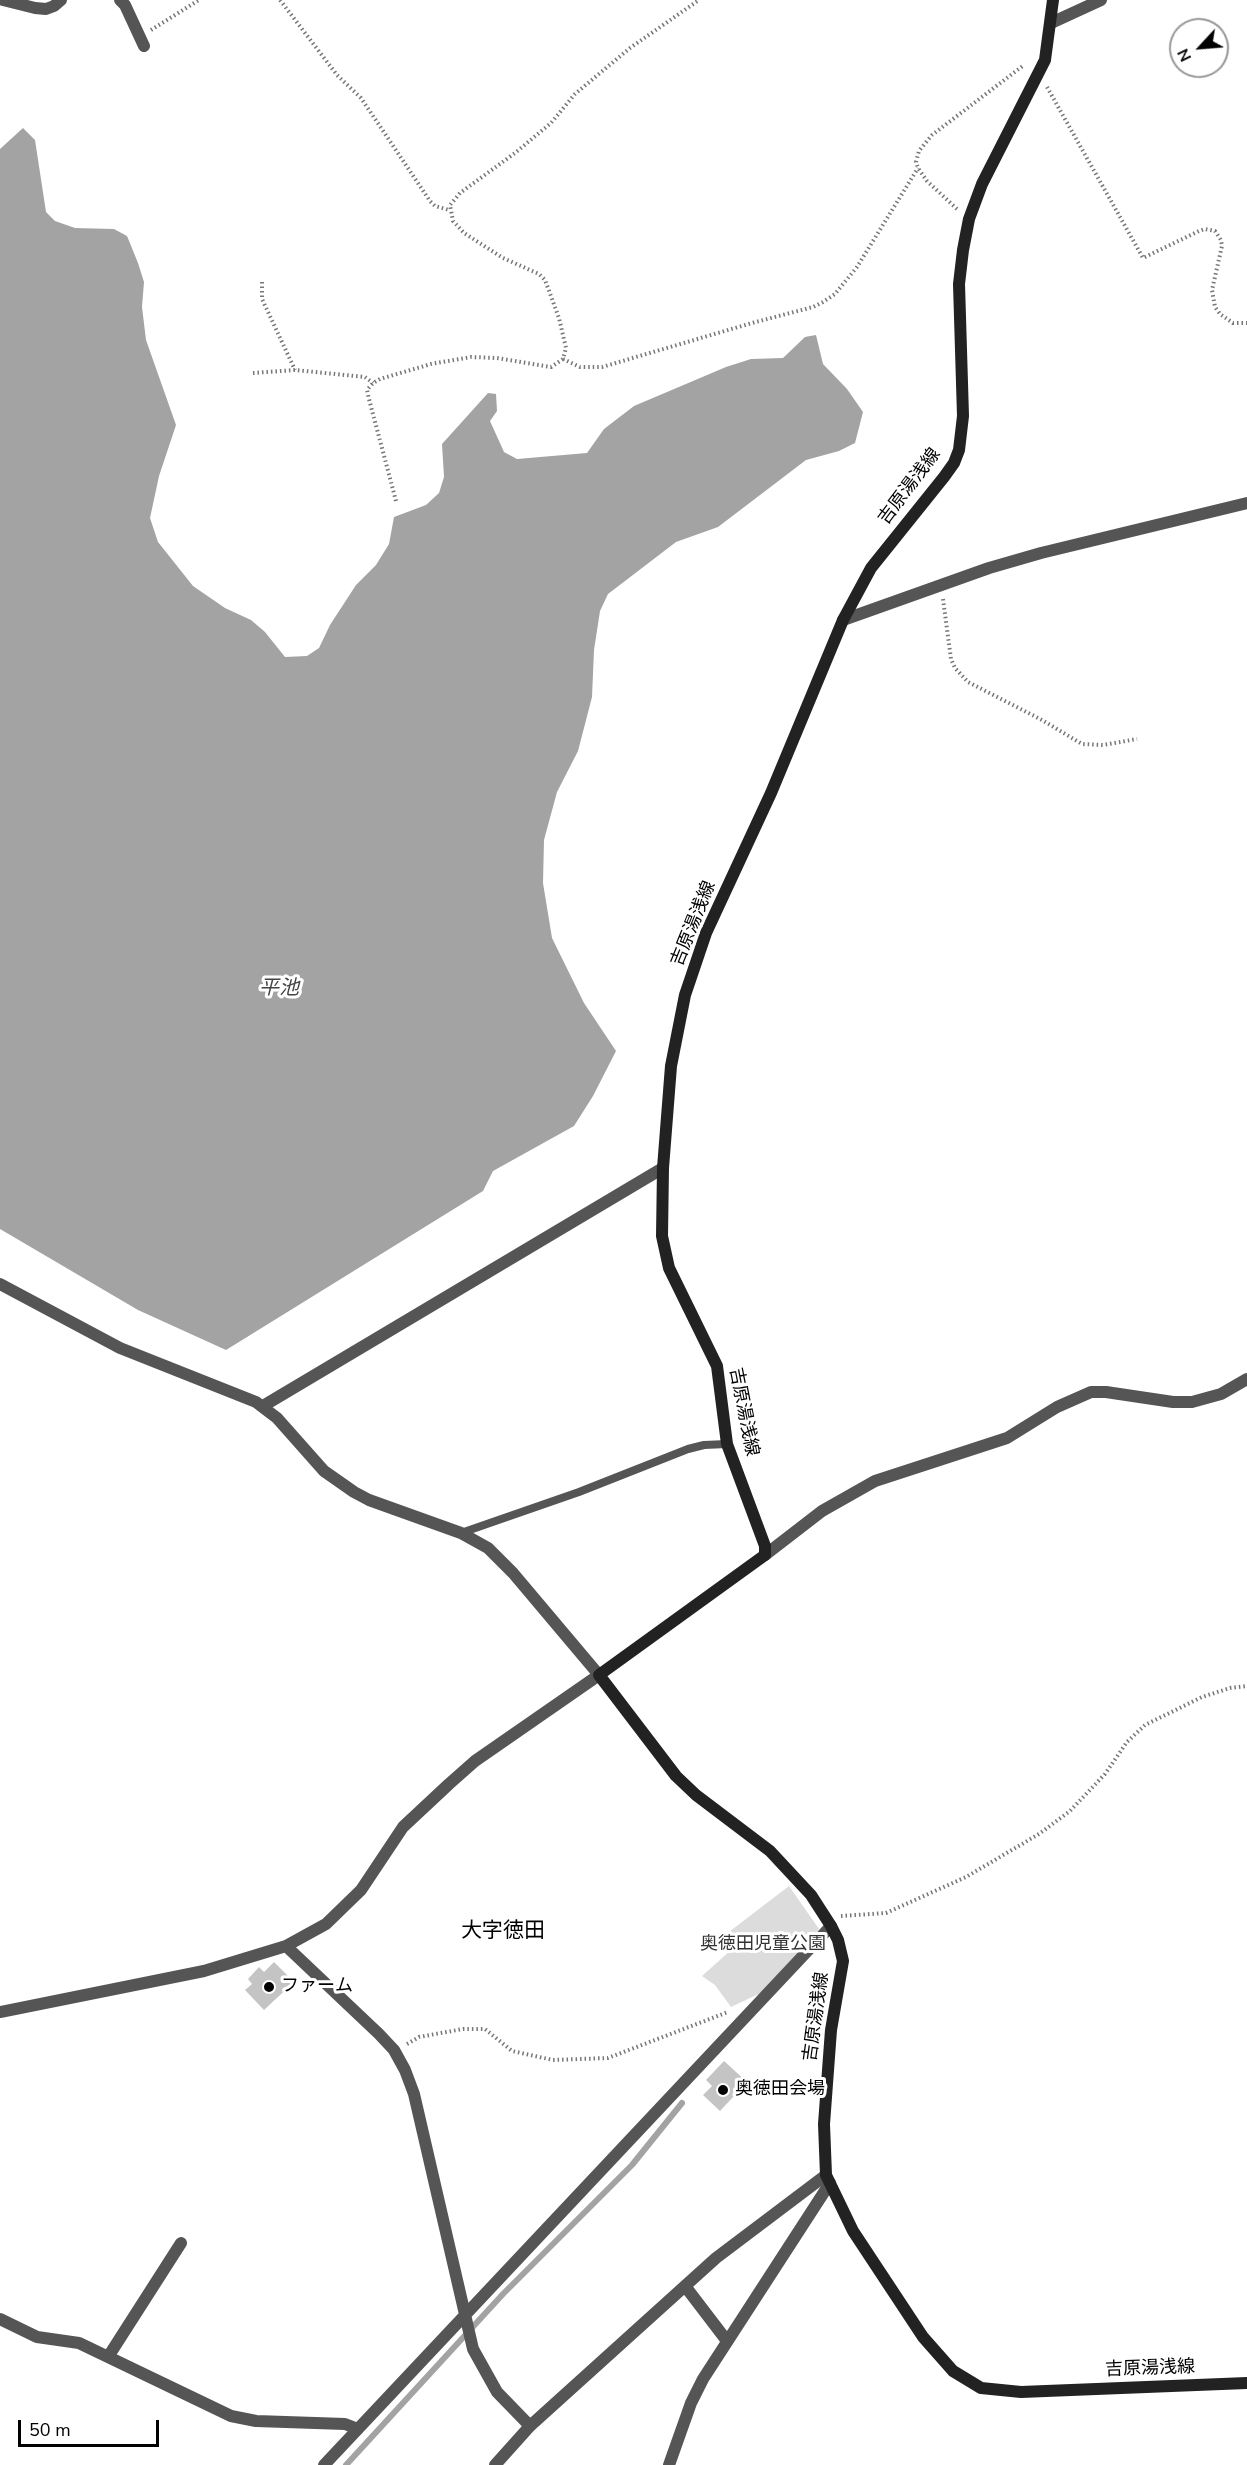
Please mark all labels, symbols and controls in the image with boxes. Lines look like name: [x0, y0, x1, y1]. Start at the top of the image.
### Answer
north arrow: [1169, 18, 1229, 78]
text: N: [1172, 45, 1197, 65]
street label: 吉原湯浅線: [874, 445, 946, 529]
street label: 吉原湯浅線: [667, 878, 721, 970]
water label: 平池: [259, 977, 299, 1001]
street label: 吉原湯浅線: [724, 1366, 762, 1458]
district label: 大字徳田: [461, 1919, 545, 1945]
park label: 奥徳田児童公園: [700, 1934, 826, 1956]
street label: 吉原湯浅線: [800, 1971, 834, 2063]
place label: ファーム: [281, 1976, 353, 1998]
marker: ファーム: [262, 1980, 276, 1994]
place label: 奥徳田会場: [735, 2079, 825, 2101]
marker: 奥徳田会場: [716, 2083, 730, 2097]
street label: 吉原湯浅線: [1105, 2357, 1195, 2381]
scale bar: [21, 2408, 162, 2446]
text: 50 m: [29, 2418, 71, 2442]

